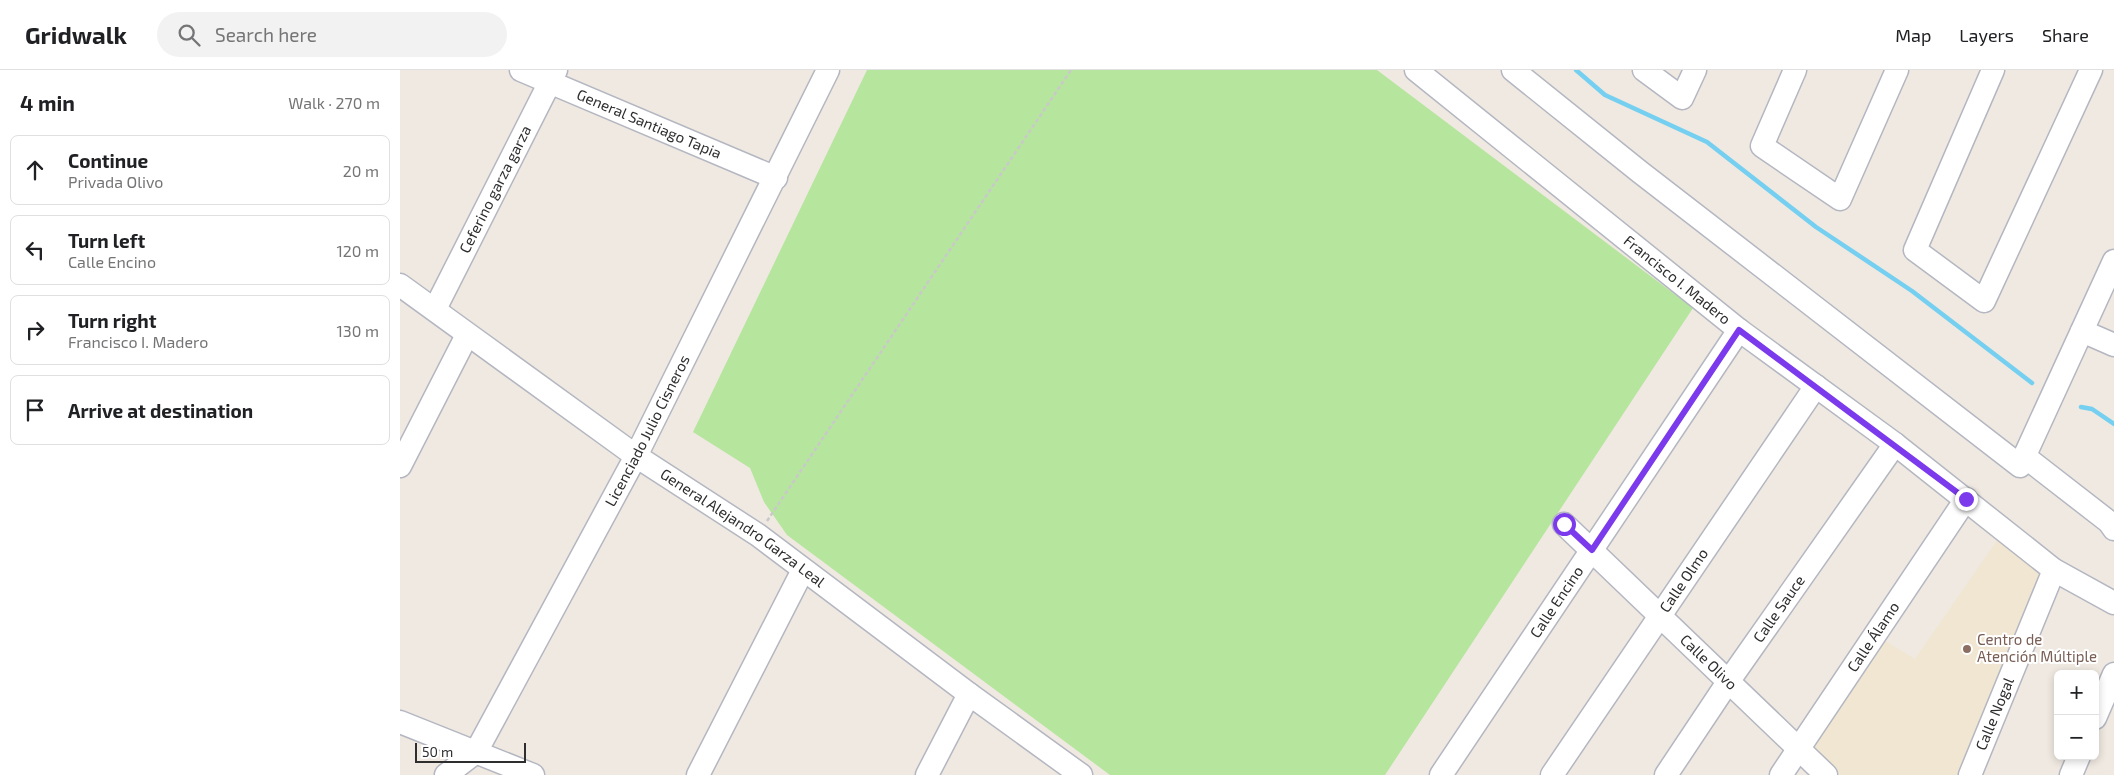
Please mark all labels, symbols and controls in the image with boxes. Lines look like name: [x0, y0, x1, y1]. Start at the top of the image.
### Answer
search box: [157, 12, 507, 57]
text: Gridwalk: [25, 20, 127, 49]
icon: search: [175, 21, 203, 49]
text: Search here: [215, 23, 317, 46]
text: Map: [1895, 24, 1931, 46]
text: Layers: [1959, 24, 2014, 46]
text: Share: [2042, 24, 2089, 46]
street label: General Santiago Tapia: [574, 85, 724, 162]
text: 4 min: [20, 90, 75, 115]
text: Walk · 270 m: [288, 93, 380, 112]
street label: Ceferino garza garza: [455, 122, 534, 256]
text: Continue: [68, 149, 148, 172]
icon: ahead: [21, 156, 49, 184]
text: 20 m: [343, 161, 379, 180]
text: Privada Olivo: [68, 172, 163, 191]
text: Turn left: [68, 229, 145, 252]
street label: Francisco I. Madero: [1621, 231, 1735, 328]
icon: left: [21, 236, 49, 264]
text: 120 m: [336, 241, 379, 260]
text: Calle Encino: [68, 252, 156, 271]
text: Turn right: [68, 309, 156, 332]
icon: right: [21, 316, 49, 344]
text: 130 m: [337, 321, 379, 340]
text: Francisco I. Madero: [68, 332, 208, 351]
street label: Licenciado Julio Cisneros: [601, 352, 693, 509]
icon: arrive: [21, 396, 49, 424]
text: Arrive at destination: [68, 399, 253, 422]
street label: General Alejandro Garza Leal: [657, 464, 829, 591]
route end: [1955, 488, 1978, 511]
route start: [1553, 513, 1576, 536]
street label: Calle Olmo: [1655, 545, 1711, 615]
street label: Calle Encino: [1525, 562, 1586, 641]
street label: Calle Sauce: [1749, 571, 1808, 645]
street label: Calle Álamo: [1843, 598, 1902, 675]
street label: Calle Olivo: [1677, 630, 1741, 693]
place label: Centro de Atención Múltiple: [1977, 630, 2097, 665]
marker: Centro de Atención Múltiple: [1961, 643, 1973, 655]
map controls: [2054, 670, 2099, 760]
button: +: [2054, 670, 2099, 715]
street label: Calle Nogal: [1971, 674, 2017, 753]
button: −: [2054, 715, 2099, 760]
scale bar: [415, 740, 526, 763]
text: 50 m: [422, 743, 453, 760]

